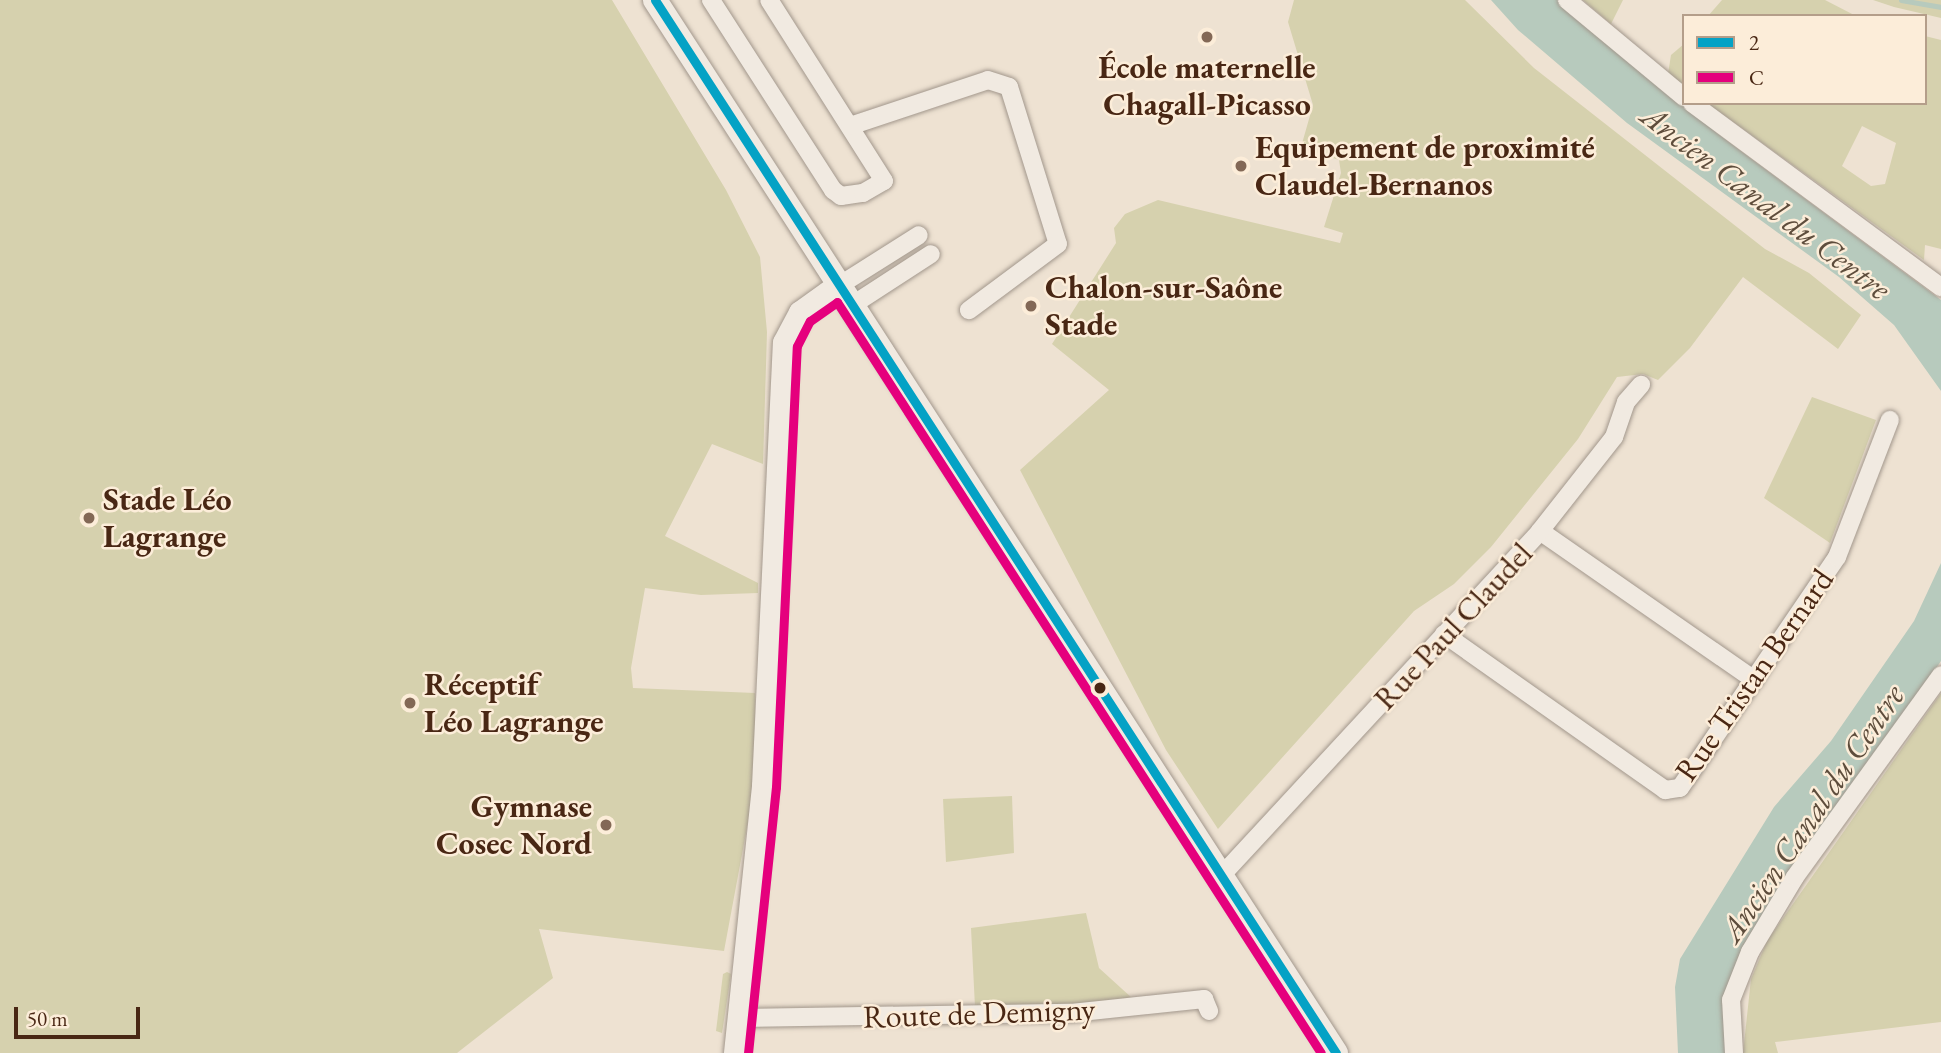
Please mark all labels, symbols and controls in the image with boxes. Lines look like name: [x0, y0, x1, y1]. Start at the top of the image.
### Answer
legend: [1682, 14, 1927, 105]
marker: École maternelle Chagall-Picasso: [1199, 29, 1215, 45]
text: 2: [1749, 29, 1759, 56]
place label: École maternelle Chagall-Picasso: [1098, 49, 1316, 124]
text: C: [1749, 64, 1764, 91]
water label: Ancien Canal du Centre: [1634, 95, 1898, 309]
place label: Equipement de proximité Claudel-Bernanos: [1255, 129, 1595, 204]
marker: Equipement de proximité Claudel-Bernanos: [1233, 158, 1249, 174]
place label: Chalon-sur-Saône Stade: [1045, 269, 1282, 344]
marker: Chalon-sur-Saône Stade: [1023, 298, 1039, 314]
place label: Stade Léo Lagrange: [103, 481, 232, 556]
marker: Stade Léo Lagrange: [81, 510, 97, 526]
street label: Rue Paul Claudel: [1366, 534, 1540, 718]
street label: Rue Tristan Bernard: [1666, 561, 1842, 789]
place label: Réceptif Léo Lagrange: [424, 666, 603, 741]
water label: Ancien Canal du Centre: [1711, 677, 1913, 949]
unlabelled marker: [1093, 681, 1107, 695]
marker: Réceptif Léo Lagrange: [402, 695, 418, 711]
place label: Gymnase Cosec Nord: [436, 788, 592, 863]
marker: Gymnase Cosec Nord: [598, 817, 614, 833]
street label: Route de Demigny: [862, 990, 1096, 1036]
scale bar: [18, 993, 144, 1038]
text: 50 m: [27, 1005, 68, 1032]

